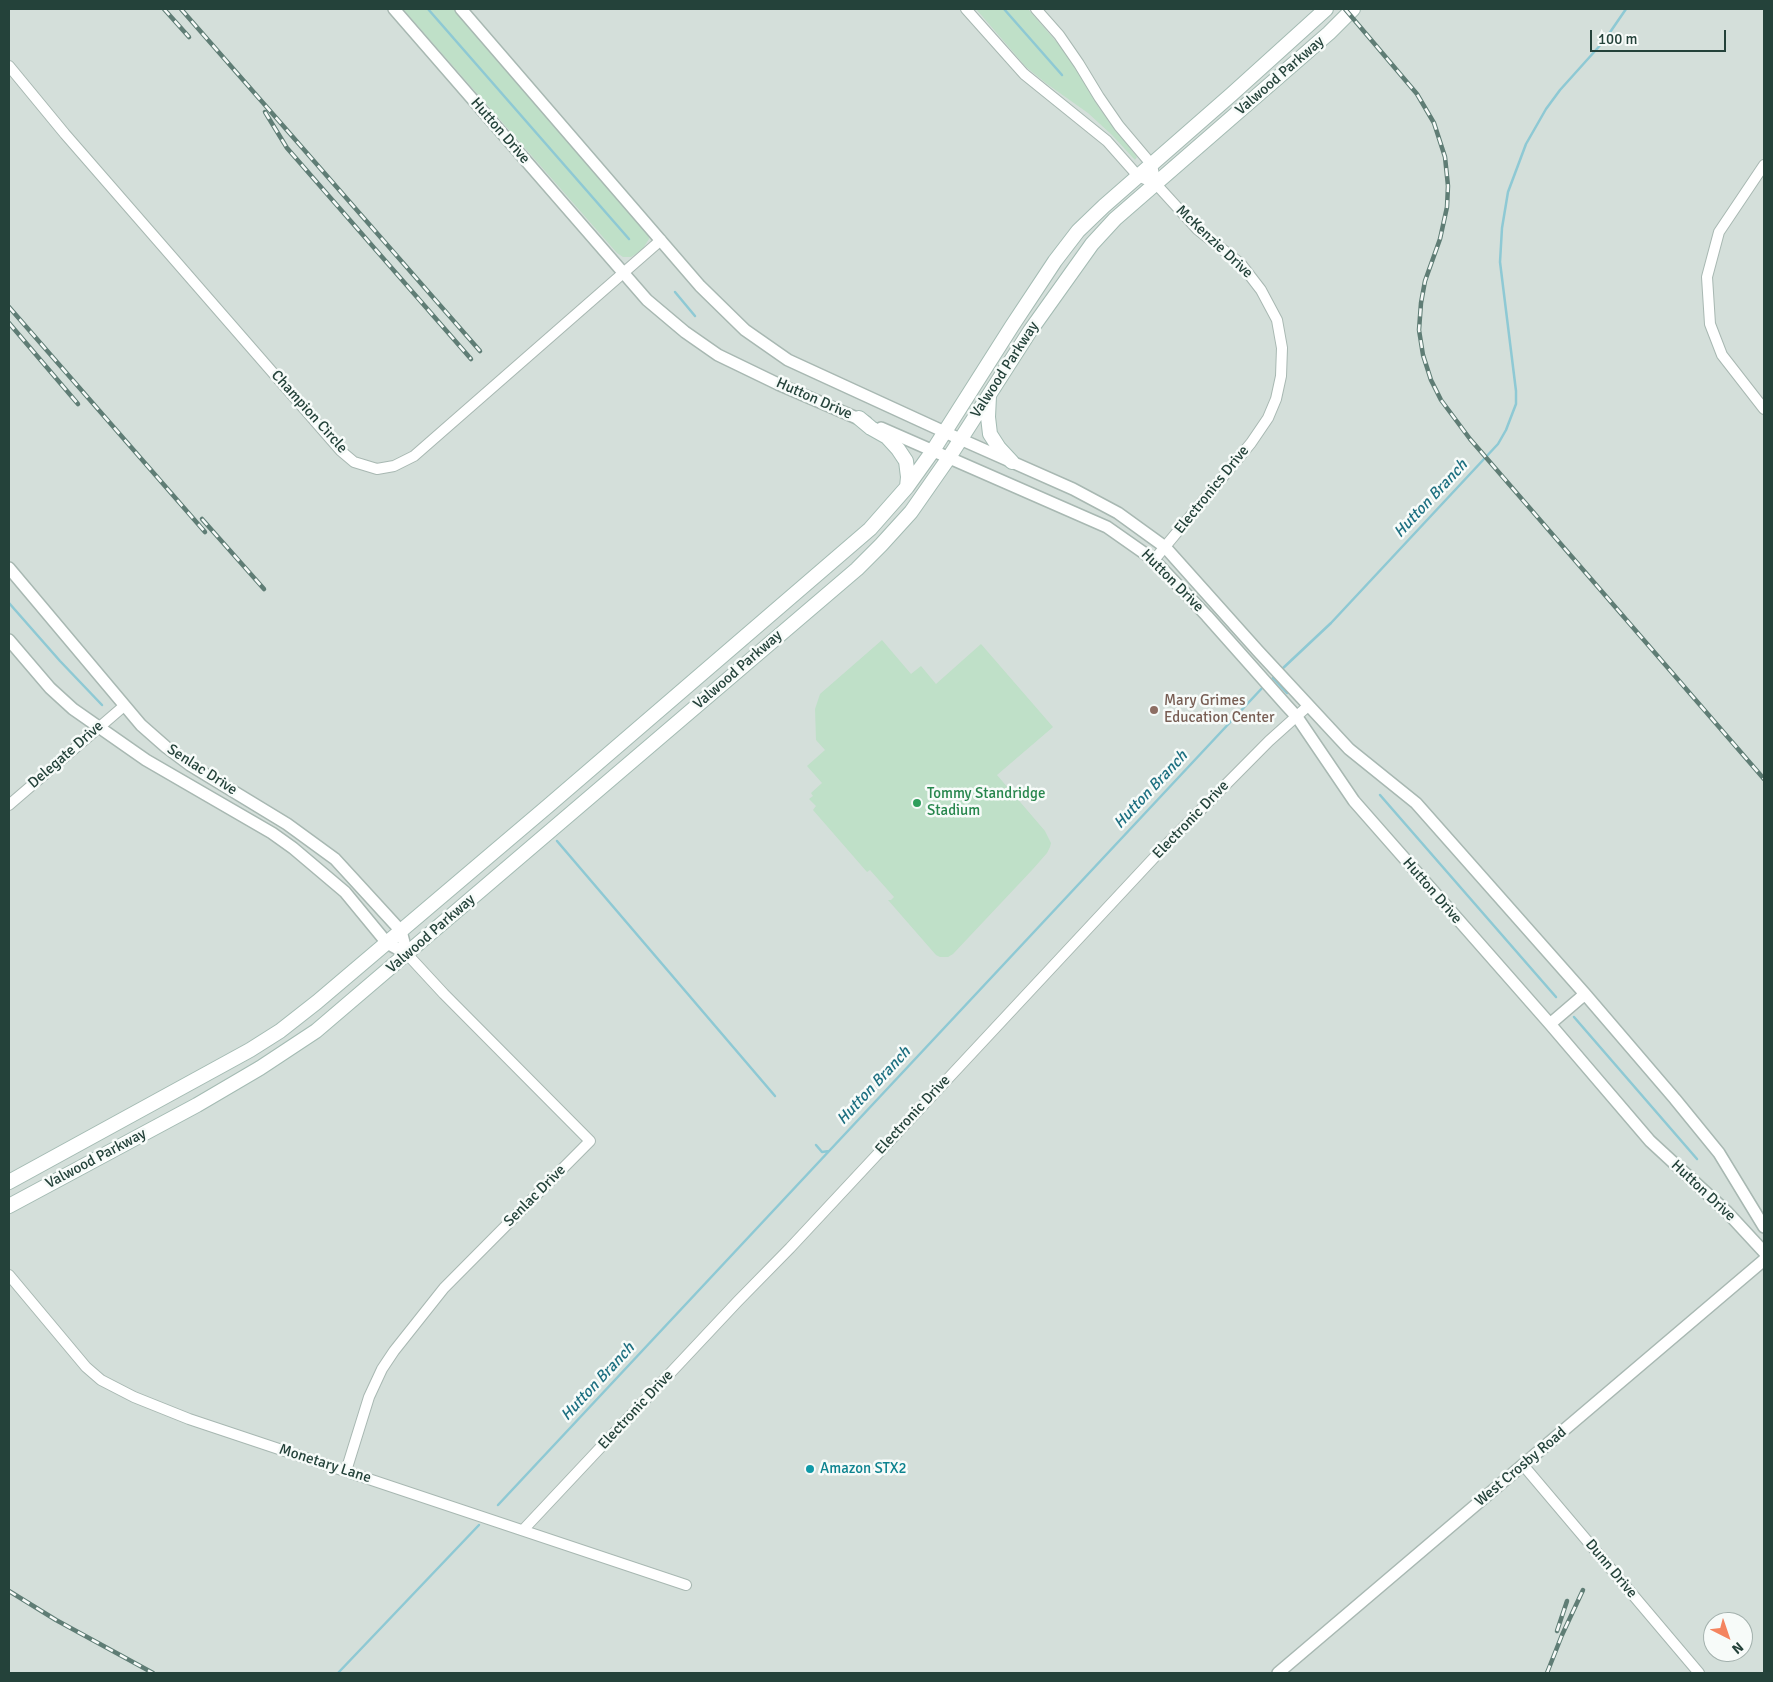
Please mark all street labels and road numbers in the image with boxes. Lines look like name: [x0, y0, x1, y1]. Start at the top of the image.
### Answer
street label: Valwood Parkway: [1232, 33, 1328, 119]
street label: Hutton Drive: [466, 94, 534, 168]
street label: McKenzie Drive: [1172, 202, 1256, 282]
street label: Valwood Parkway: [967, 318, 1043, 422]
street label: Champion Circle: [267, 367, 351, 457]
street label: Hutton Drive: [773, 374, 855, 424]
street label: Electronics Drive: [1171, 442, 1253, 538]
street label: Hutton Drive: [1137, 546, 1207, 616]
street label: Valwood Parkway: [690, 627, 786, 713]
street label: Delegate Drive: [25, 717, 107, 793]
street label: Senlac Drive: [164, 741, 240, 799]
street label: Electronic Drive: [1149, 777, 1233, 863]
street label: Hutton Drive: [1398, 854, 1466, 928]
street label: Valwood Parkway: [383, 891, 479, 977]
street label: Electronic Drive: [872, 1072, 954, 1158]
street label: Valwood Parkway: [43, 1125, 149, 1193]
street label: Hutton Drive: [1667, 1157, 1739, 1225]
street label: Senlac Drive: [500, 1161, 570, 1231]
street label: Electronic Drive: [595, 1367, 677, 1453]
street label: West Crosby Road: [1472, 1424, 1570, 1510]
street label: Monetary Lane: [277, 1441, 373, 1487]
street label: Dunn Drive: [1581, 1536, 1641, 1602]

